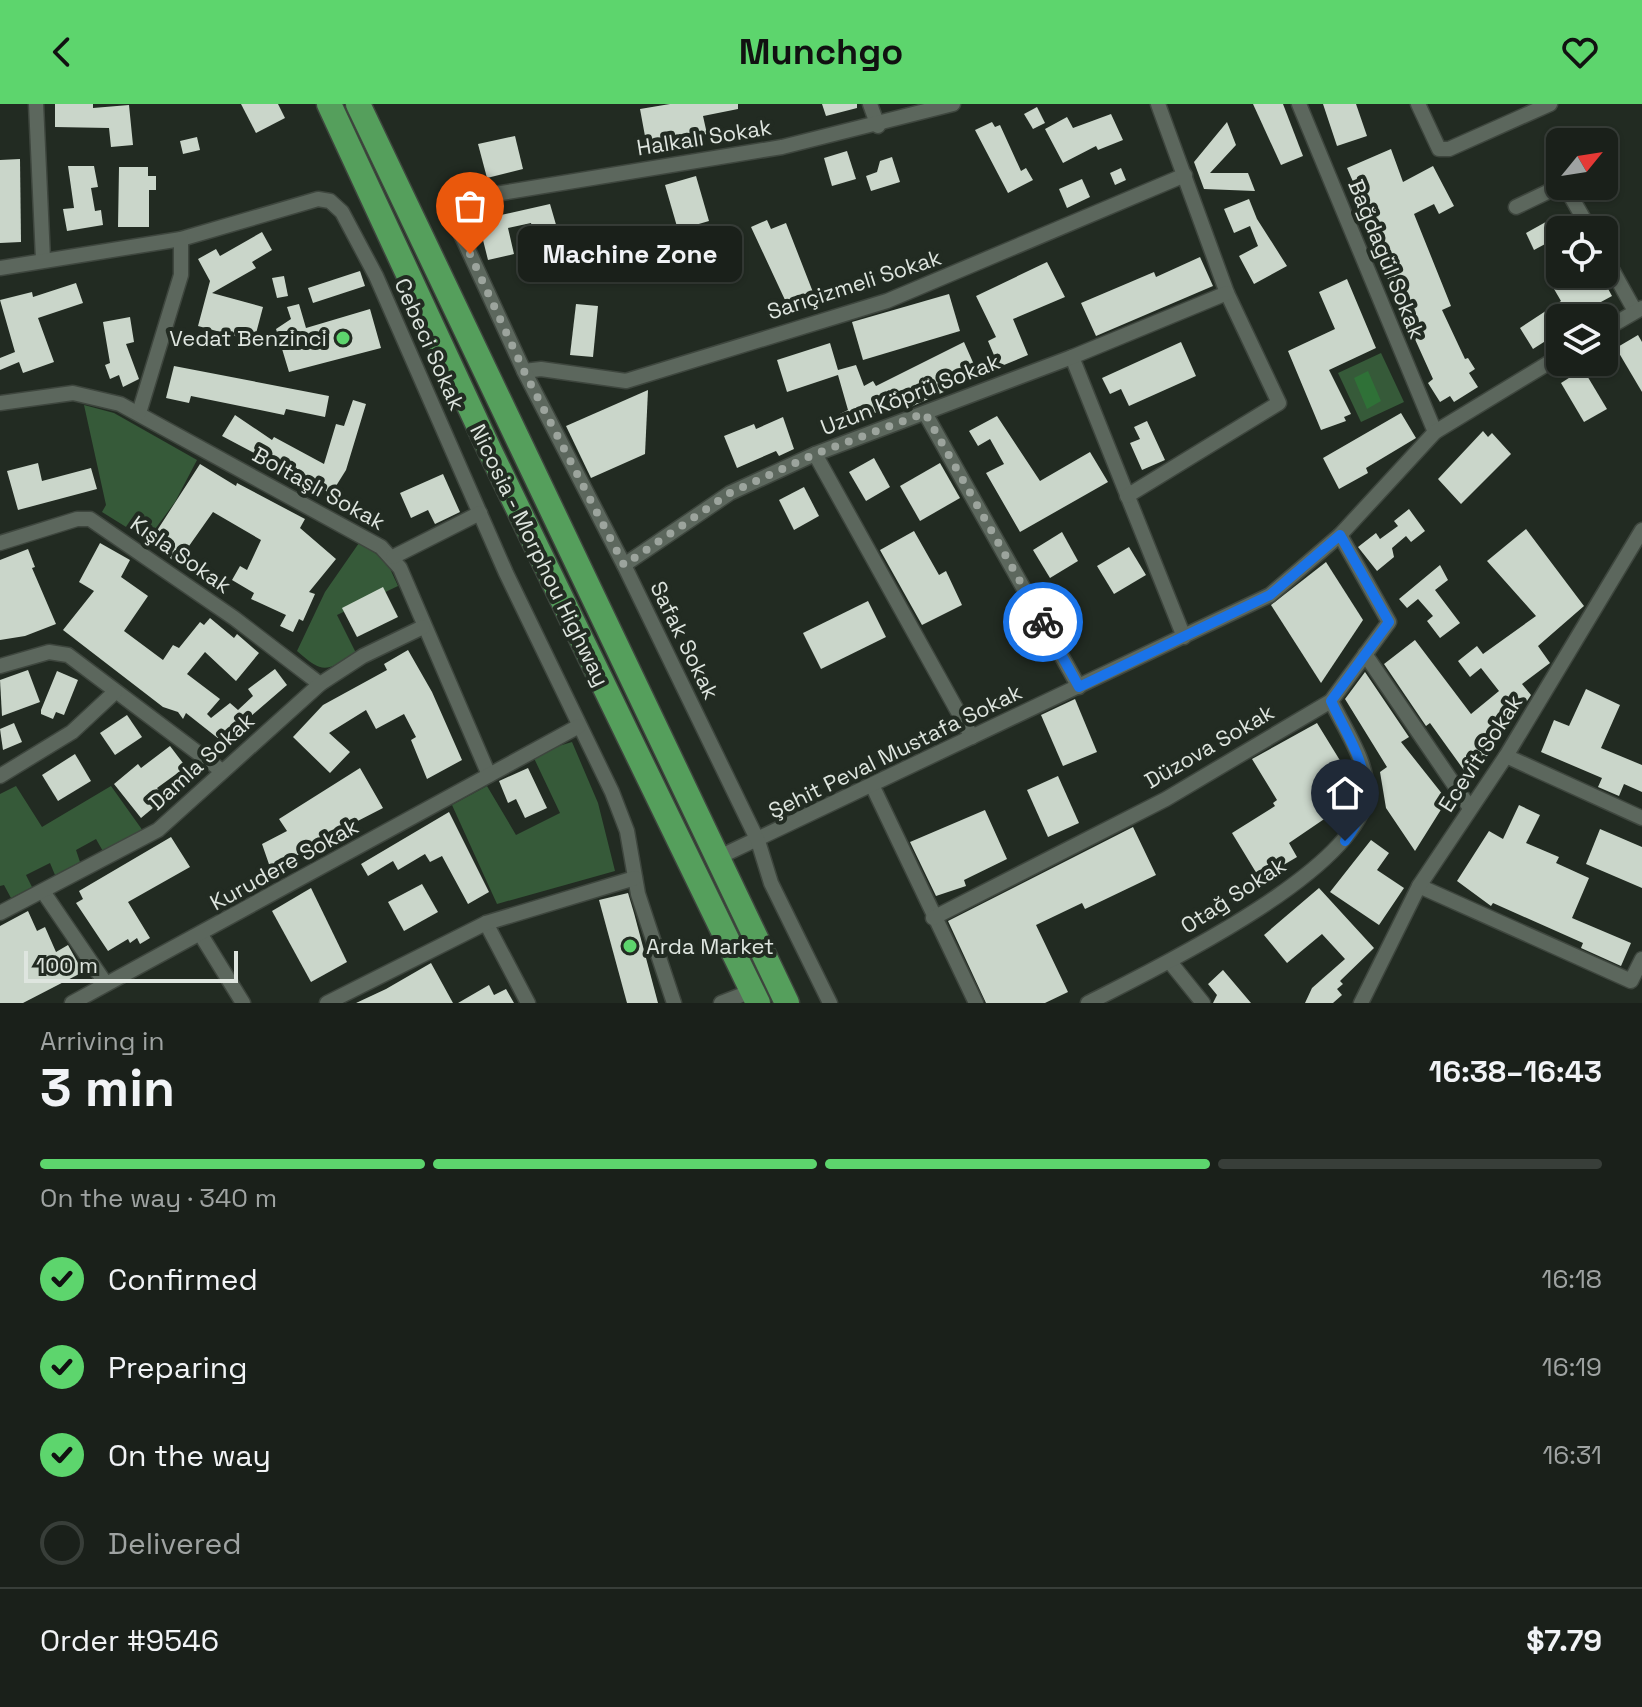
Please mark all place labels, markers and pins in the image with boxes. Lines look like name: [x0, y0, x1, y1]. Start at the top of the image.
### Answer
pin: [436, 172, 504, 254]
callout: Machine Zone: [518, 226, 742, 282]
place label: Vedat Benzinci: [169, 324, 327, 352]
marker: Vedat Benzinci: [334, 329, 352, 347]
pin: [1311, 759, 1379, 841]
place label: Arda Market: [646, 932, 774, 960]
marker: Arda Market: [621, 937, 639, 955]

